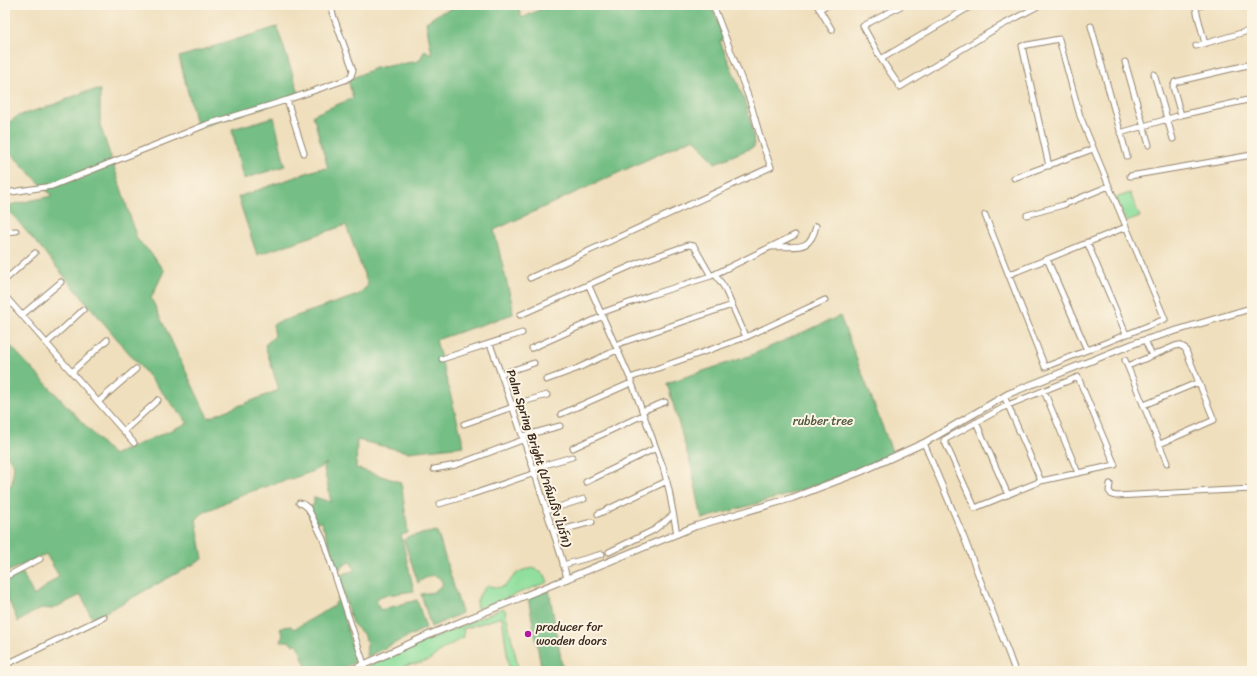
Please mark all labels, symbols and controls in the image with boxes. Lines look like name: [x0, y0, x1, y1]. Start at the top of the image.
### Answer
street label: Palm Spring Bright (ปาล์มปริง ไบร์ท): [500, 366, 578, 550]
park label: rubber tree: [793, 410, 853, 432]
place label: producer for wooden doors: [535, 616, 607, 652]
marker: producer for wooden doors: [523, 629, 533, 639]

